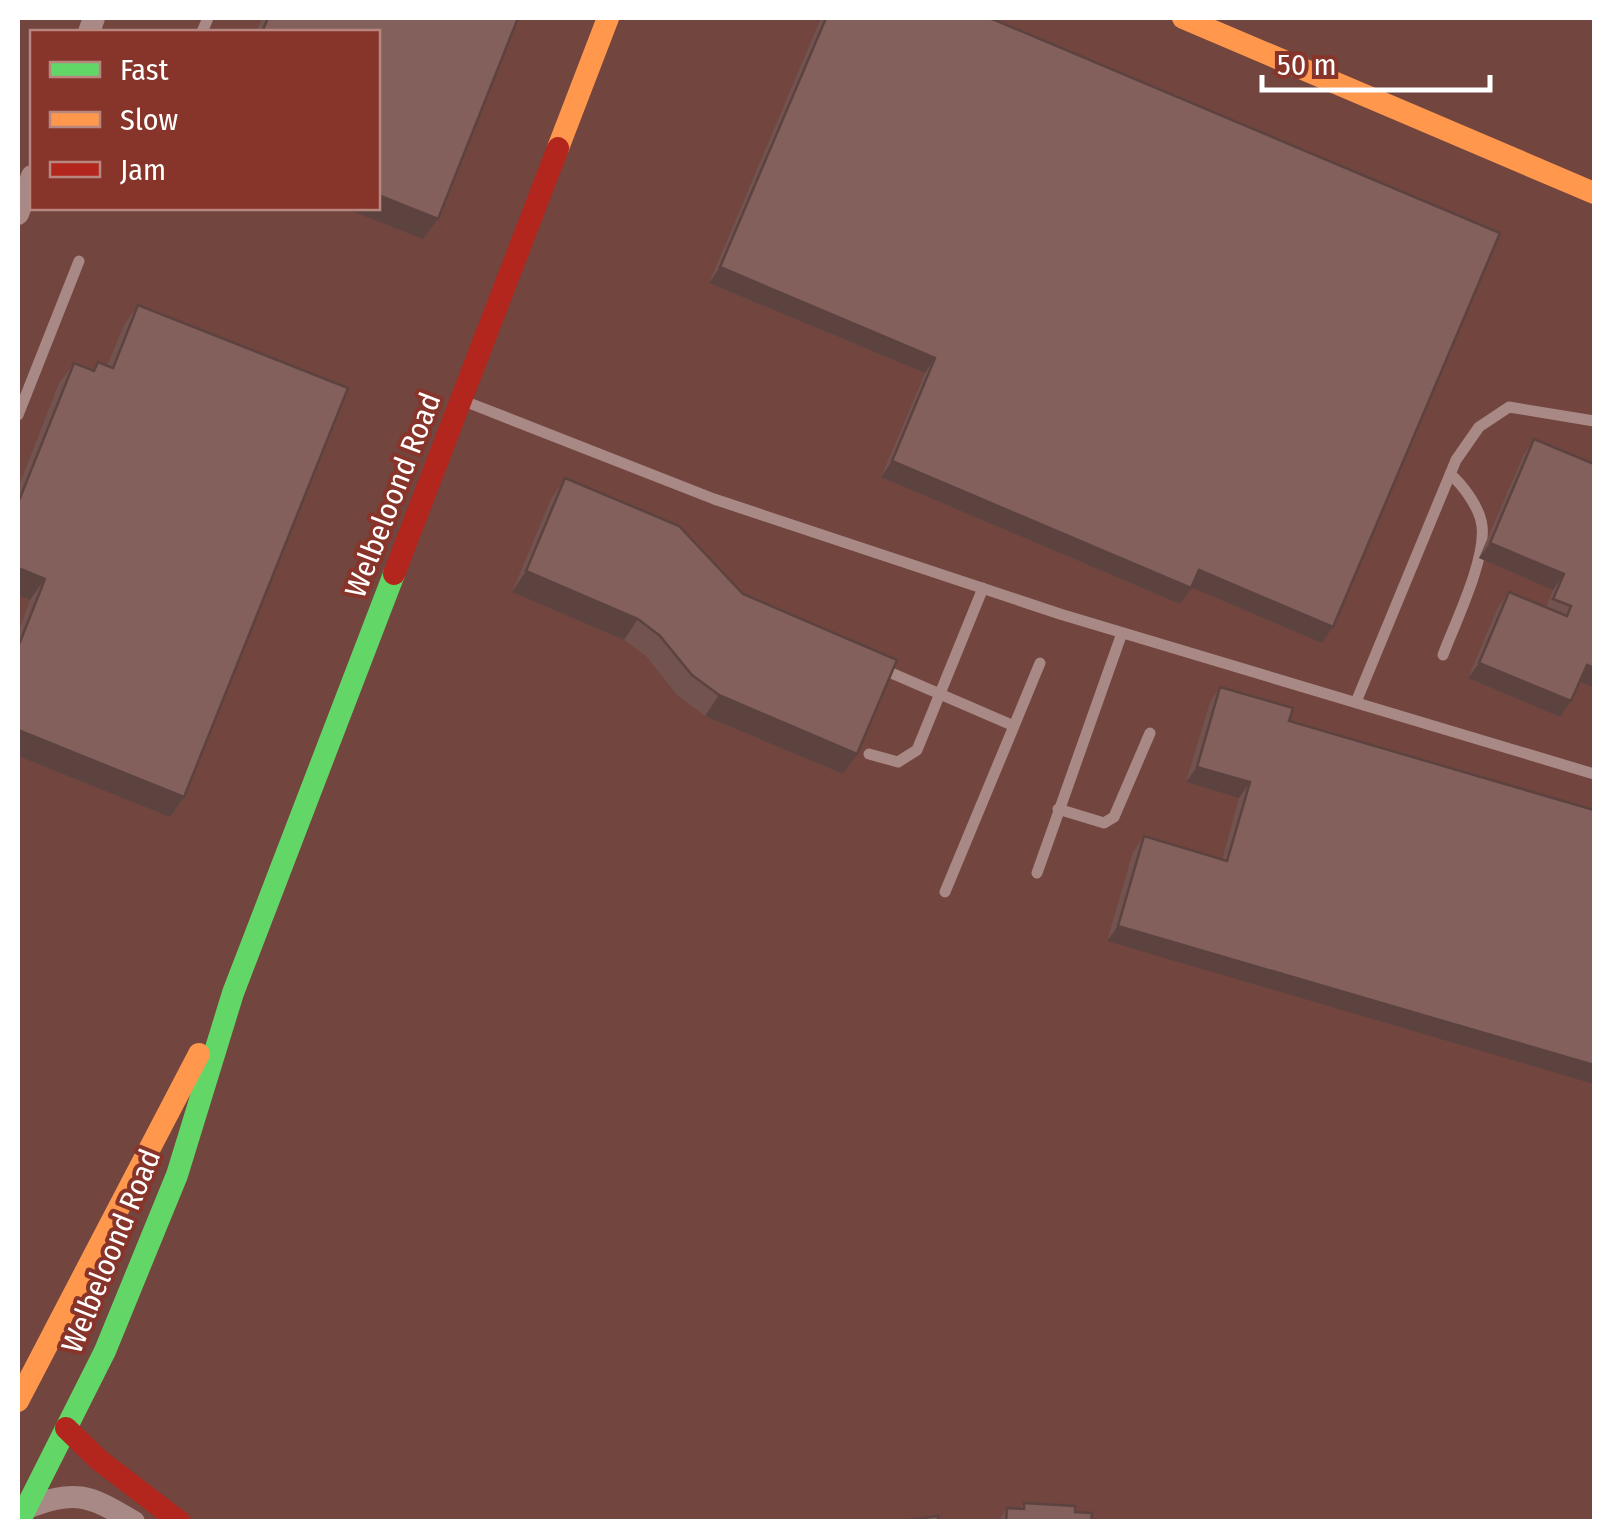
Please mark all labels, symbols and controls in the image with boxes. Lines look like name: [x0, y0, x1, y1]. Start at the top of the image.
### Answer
legend: [30, 30, 380, 210]
scale bar: [1262, 30, 1490, 92]
text: 50 m: [1277, 47, 1337, 83]
text: Fast: [120, 52, 169, 88]
text: Slow: [120, 102, 178, 138]
text: Jam: [120, 152, 166, 188]
street label: Welbeloond Road: [337, 388, 449, 602]
street label: Welbeloond Road: [54, 1144, 168, 1358]

